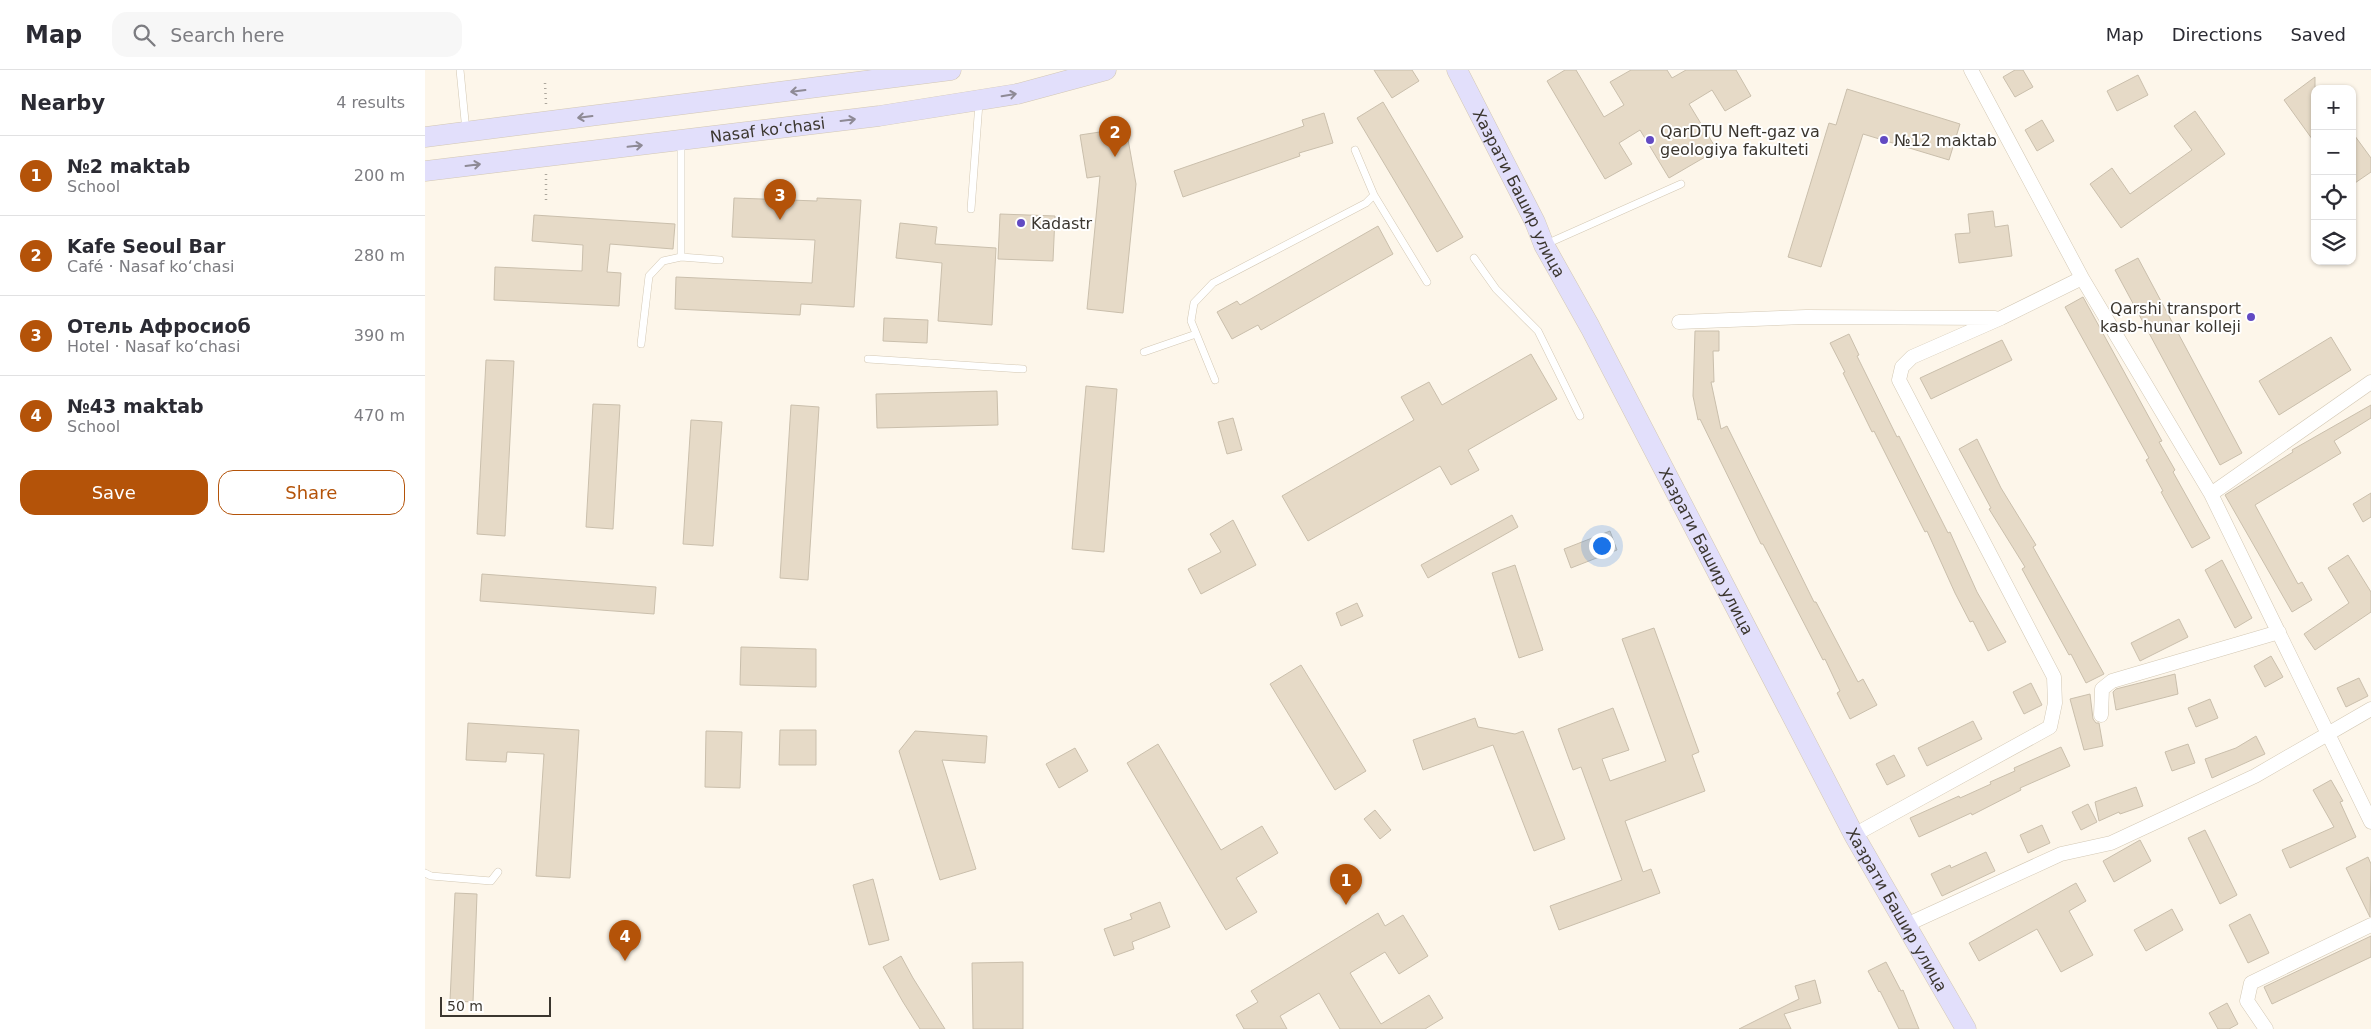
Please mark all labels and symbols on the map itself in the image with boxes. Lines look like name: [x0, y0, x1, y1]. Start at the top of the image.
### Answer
one-way arrow: [791, 86, 807, 96]
one-way arrow: [1000, 89, 1016, 99]
street label: Хазрати Башир улица: [1469, 106, 1570, 281]
one-way arrow: [577, 112, 593, 122]
street label: Nasaf ko‘chasi: [709, 113, 826, 146]
one-way arrow: [840, 115, 856, 125]
pin: 2: [1099, 116, 1131, 157]
place label: QarDTU Neft-gaz va geologiya fakulteti: [1660, 122, 1820, 159]
place label: №12 maktab: [1894, 131, 1997, 150]
marker: QarDTU Neft-gaz va geologiya fakulteti: [1644, 134, 1656, 146]
marker: №12 maktab: [1878, 134, 1890, 146]
one-way arrow: [626, 141, 642, 151]
one-way arrow: [465, 160, 481, 170]
pin: 3: [764, 179, 796, 220]
place label: Kadastr: [1031, 214, 1093, 233]
marker: Kadastr: [1015, 217, 1027, 229]
place label: Qarshi transport kasb-hunar kolleji: [2100, 299, 2241, 336]
marker: Qarshi transport kasb-hunar kolleji: [2245, 311, 2257, 323]
street label: Хазрати Башир улица: [1655, 464, 1758, 638]
your location: [1589, 533, 1615, 559]
street label: Хазрати Башир улица: [1842, 824, 1952, 995]
pin: 1: [1330, 864, 1362, 905]
pin: 4: [609, 920, 641, 961]
scale bar: [440, 994, 551, 1017]

